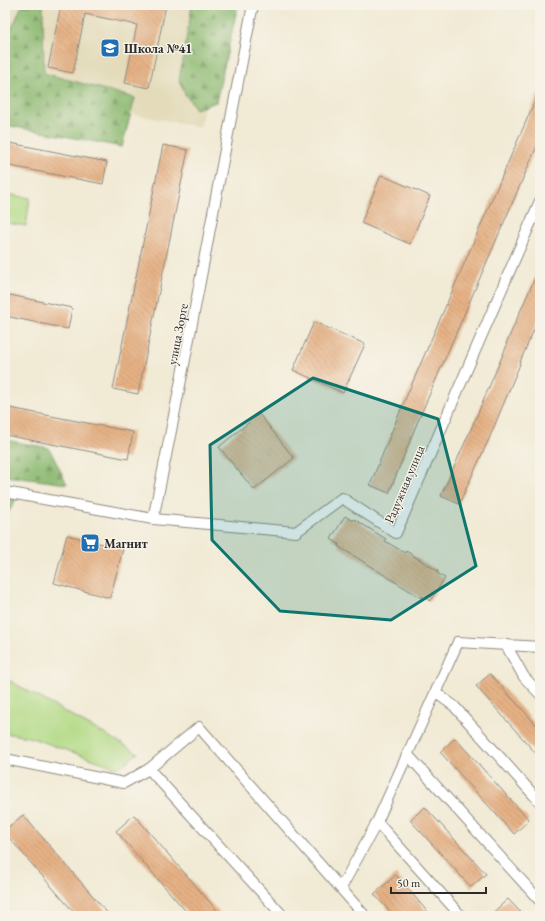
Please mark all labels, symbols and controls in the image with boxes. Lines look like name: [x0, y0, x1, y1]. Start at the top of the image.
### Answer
school or university icon: Школа №41: [99, 37, 121, 59]
place label: Школа №41: [124, 40, 192, 57]
street label: улица Зорге: [163, 302, 192, 366]
street label: Радужная улица: [380, 442, 429, 526]
supermarket icon: Магнит: [79, 532, 101, 554]
place label: Магнит: [104, 535, 148, 552]
scale bar: [391, 869, 486, 895]
text: 50 m: [397, 875, 421, 891]

